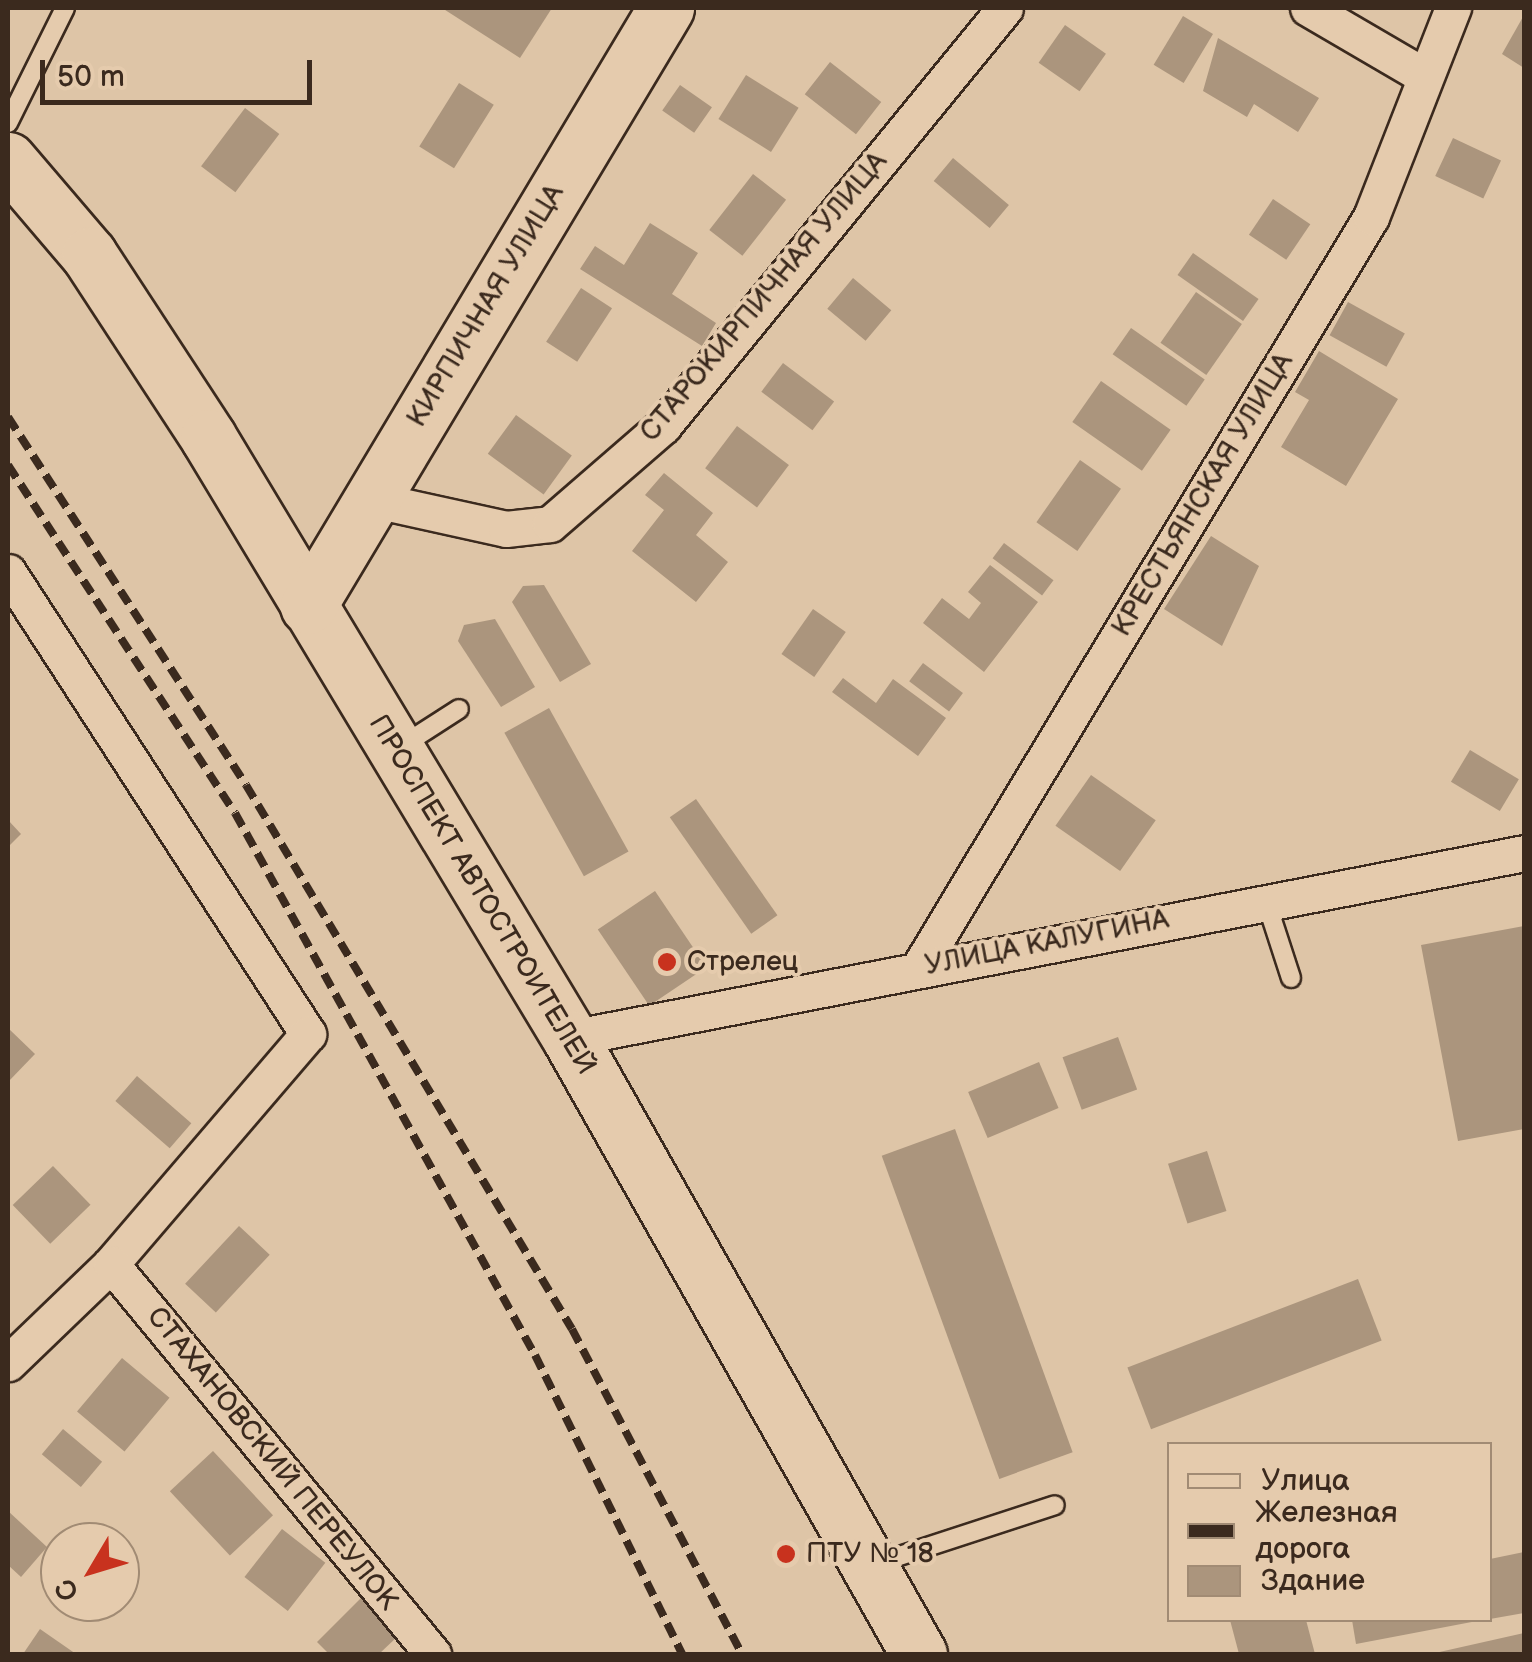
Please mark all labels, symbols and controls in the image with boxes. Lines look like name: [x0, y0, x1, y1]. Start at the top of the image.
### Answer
scale bar: [45, 40, 318, 102]
text: 50 m: [57, 59, 125, 95]
street label: СТАРОКИРПИЧНАЯ УЛИЦА: [633, 146, 895, 448]
street label: КИРПИЧНАЯ УЛИЦА: [400, 179, 572, 433]
street label: КРЕСТЬЯНСКАЯ УЛИЦА: [1105, 347, 1301, 643]
street label: ПРОСПЕКТ АВТОСТРОИТЕЛЕЙ: [361, 709, 603, 1081]
street label: УЛИЦА КАЛУГИНА: [922, 903, 1172, 983]
place label: Стрелец: [687, 945, 798, 979]
marker: Стрелец: [656, 951, 678, 973]
street label: СТАХАНОВСКИЙ ПЕРЕУЛОК: [139, 1301, 405, 1617]
legend: [1167, 1442, 1492, 1622]
text: Улица: [1261, 1463, 1350, 1499]
text: Железная дорога: [1255, 1495, 1398, 1567]
north arrow: [40, 1522, 140, 1622]
place label: ПТУ № 18: [806, 1537, 934, 1571]
marker: ПТУ № 18: [775, 1543, 797, 1565]
text: Здание: [1261, 1563, 1365, 1599]
text: С: [49, 1572, 87, 1607]

